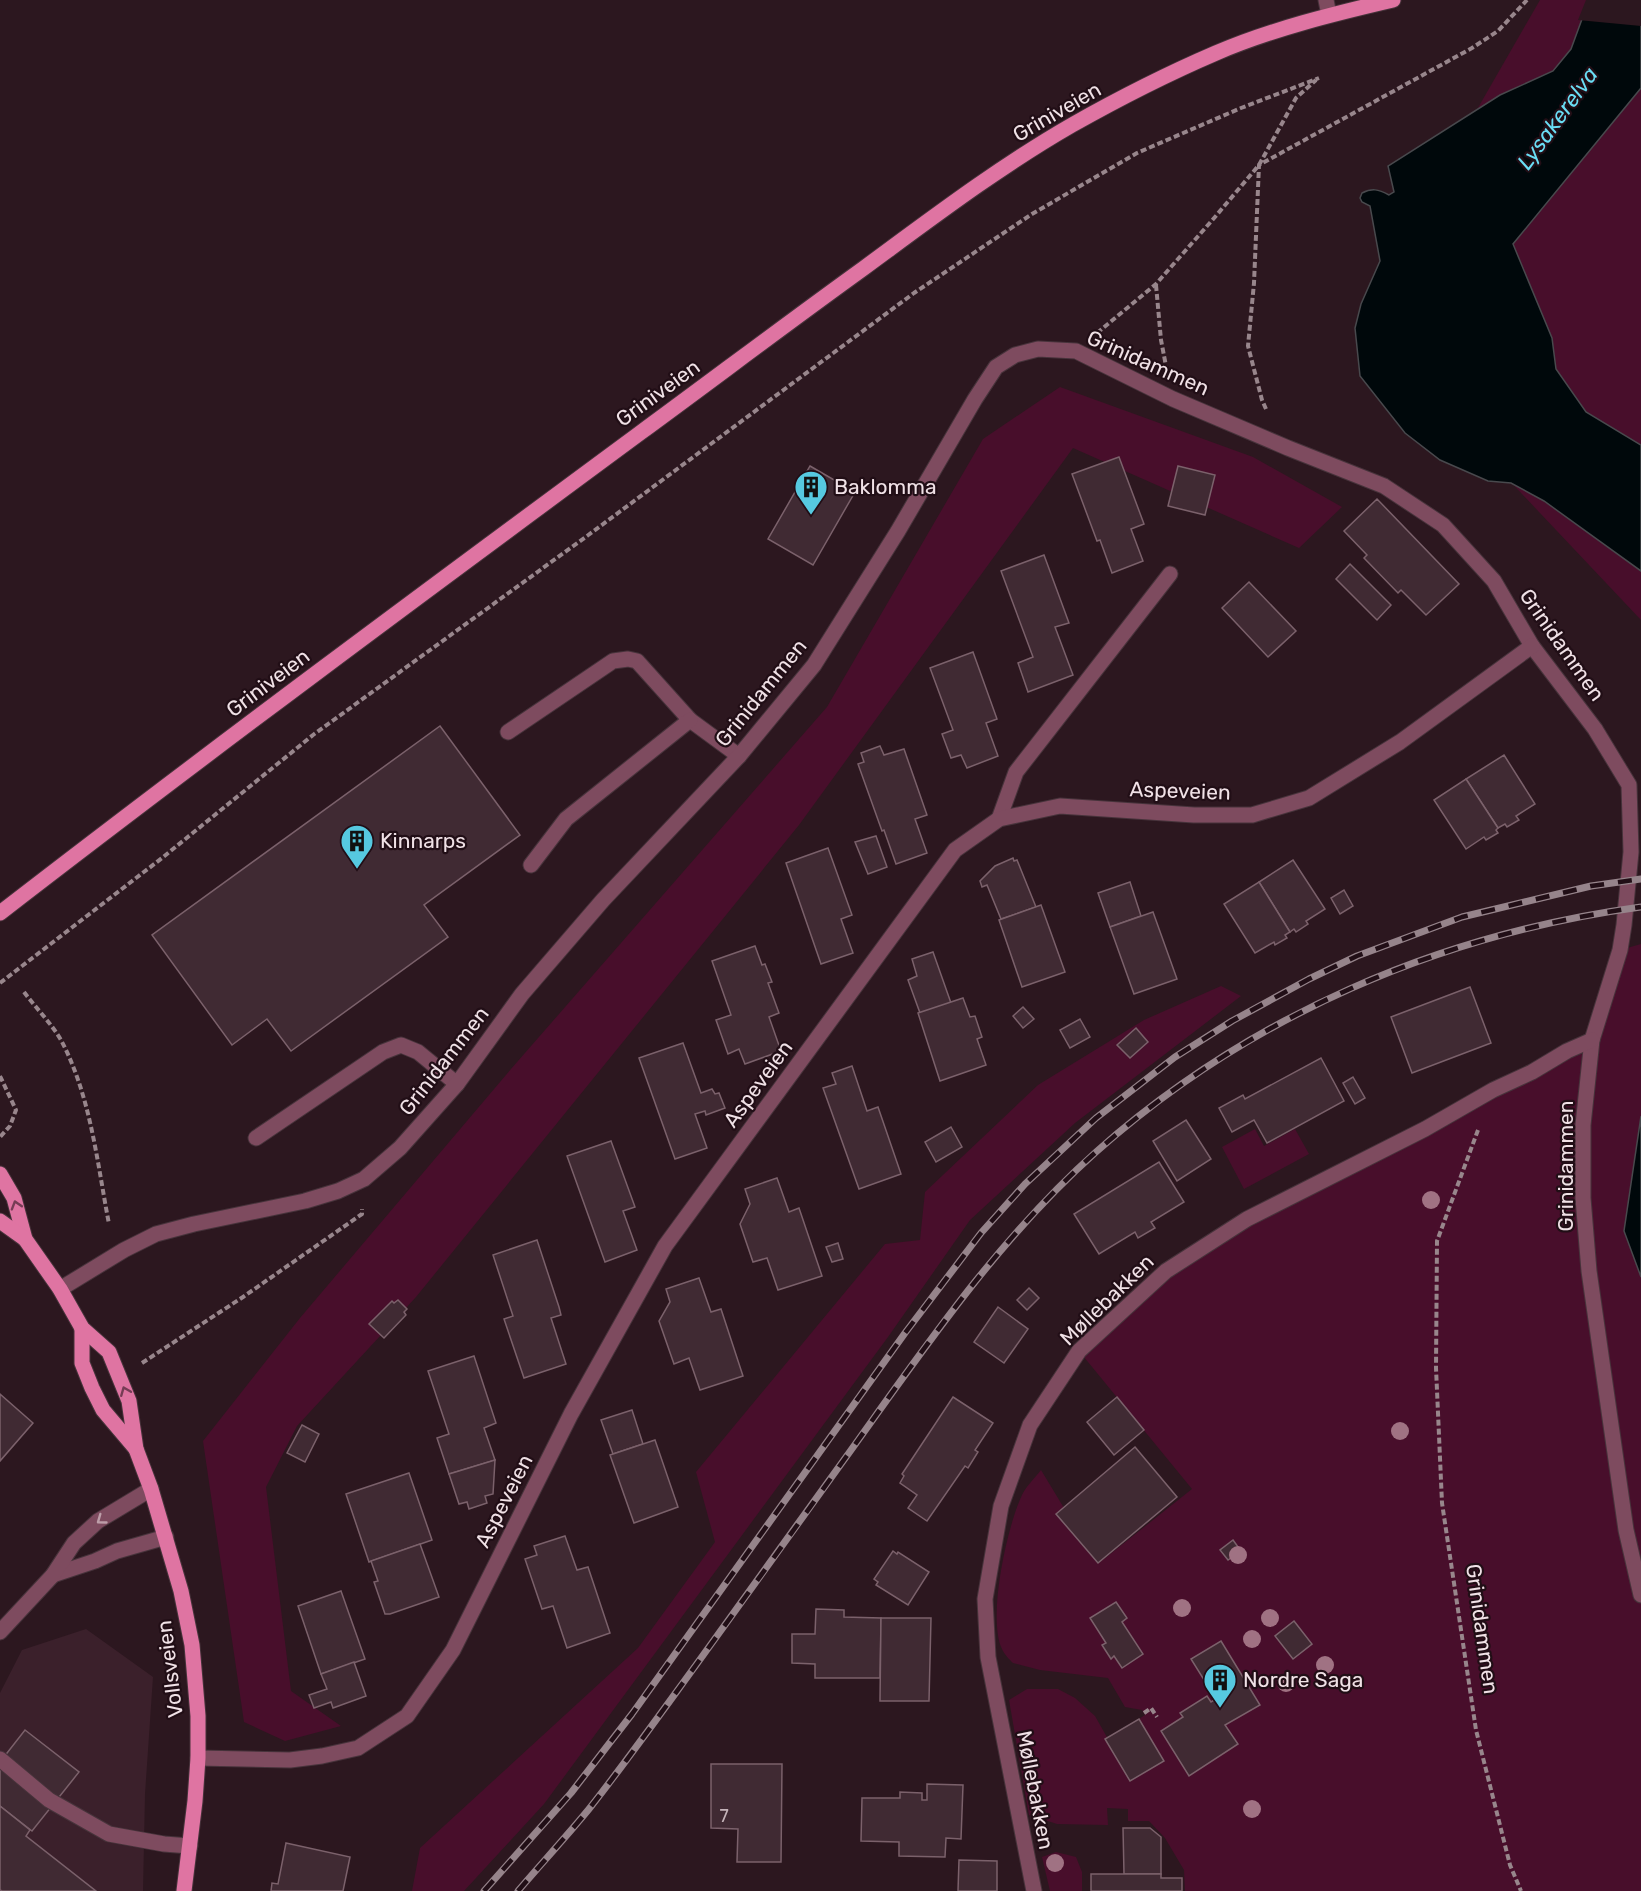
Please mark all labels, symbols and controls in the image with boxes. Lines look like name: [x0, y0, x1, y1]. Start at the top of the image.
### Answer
water label: Lysakerelva: [1511, 62, 1604, 175]
street label: Griniveien: [1008, 76, 1105, 147]
street label: Grinidammen: [1083, 324, 1213, 401]
street label: Griniveien: [611, 354, 705, 431]
building icon: Baklomma: [793, 469, 829, 516]
place label: Baklomma: [834, 474, 937, 499]
street label: Grinidammen: [1515, 584, 1610, 706]
street label: Grinidammen: [710, 634, 812, 751]
street label: Griniveien: [221, 643, 314, 722]
street label: Aspeveien: [1129, 776, 1231, 805]
building icon: Kinnarps: [339, 823, 375, 870]
place label: Kinnarps: [380, 828, 466, 853]
street label: Grinidammen: [393, 1001, 494, 1120]
street label: Aspeveien: [718, 1035, 797, 1132]
street label: Grinidammen: [1553, 1100, 1578, 1232]
one-way arrow: [11, 1200, 23, 1211]
street label: Møllebakken: [1055, 1249, 1159, 1350]
one-way arrow: [120, 1387, 132, 1398]
street label: Aspeveien: [469, 1450, 538, 1552]
one-way arrow: [96, 1513, 107, 1524]
street label: Grinidammen: [1461, 1562, 1504, 1696]
street label: Vollsveien: [151, 1619, 188, 1719]
building icon: Nordre Saga: [1202, 1662, 1238, 1709]
place label: Nordre Saga: [1243, 1667, 1363, 1692]
street label: Møllebakken: [1012, 1728, 1059, 1851]
house number: 7: [719, 1805, 729, 1827]

